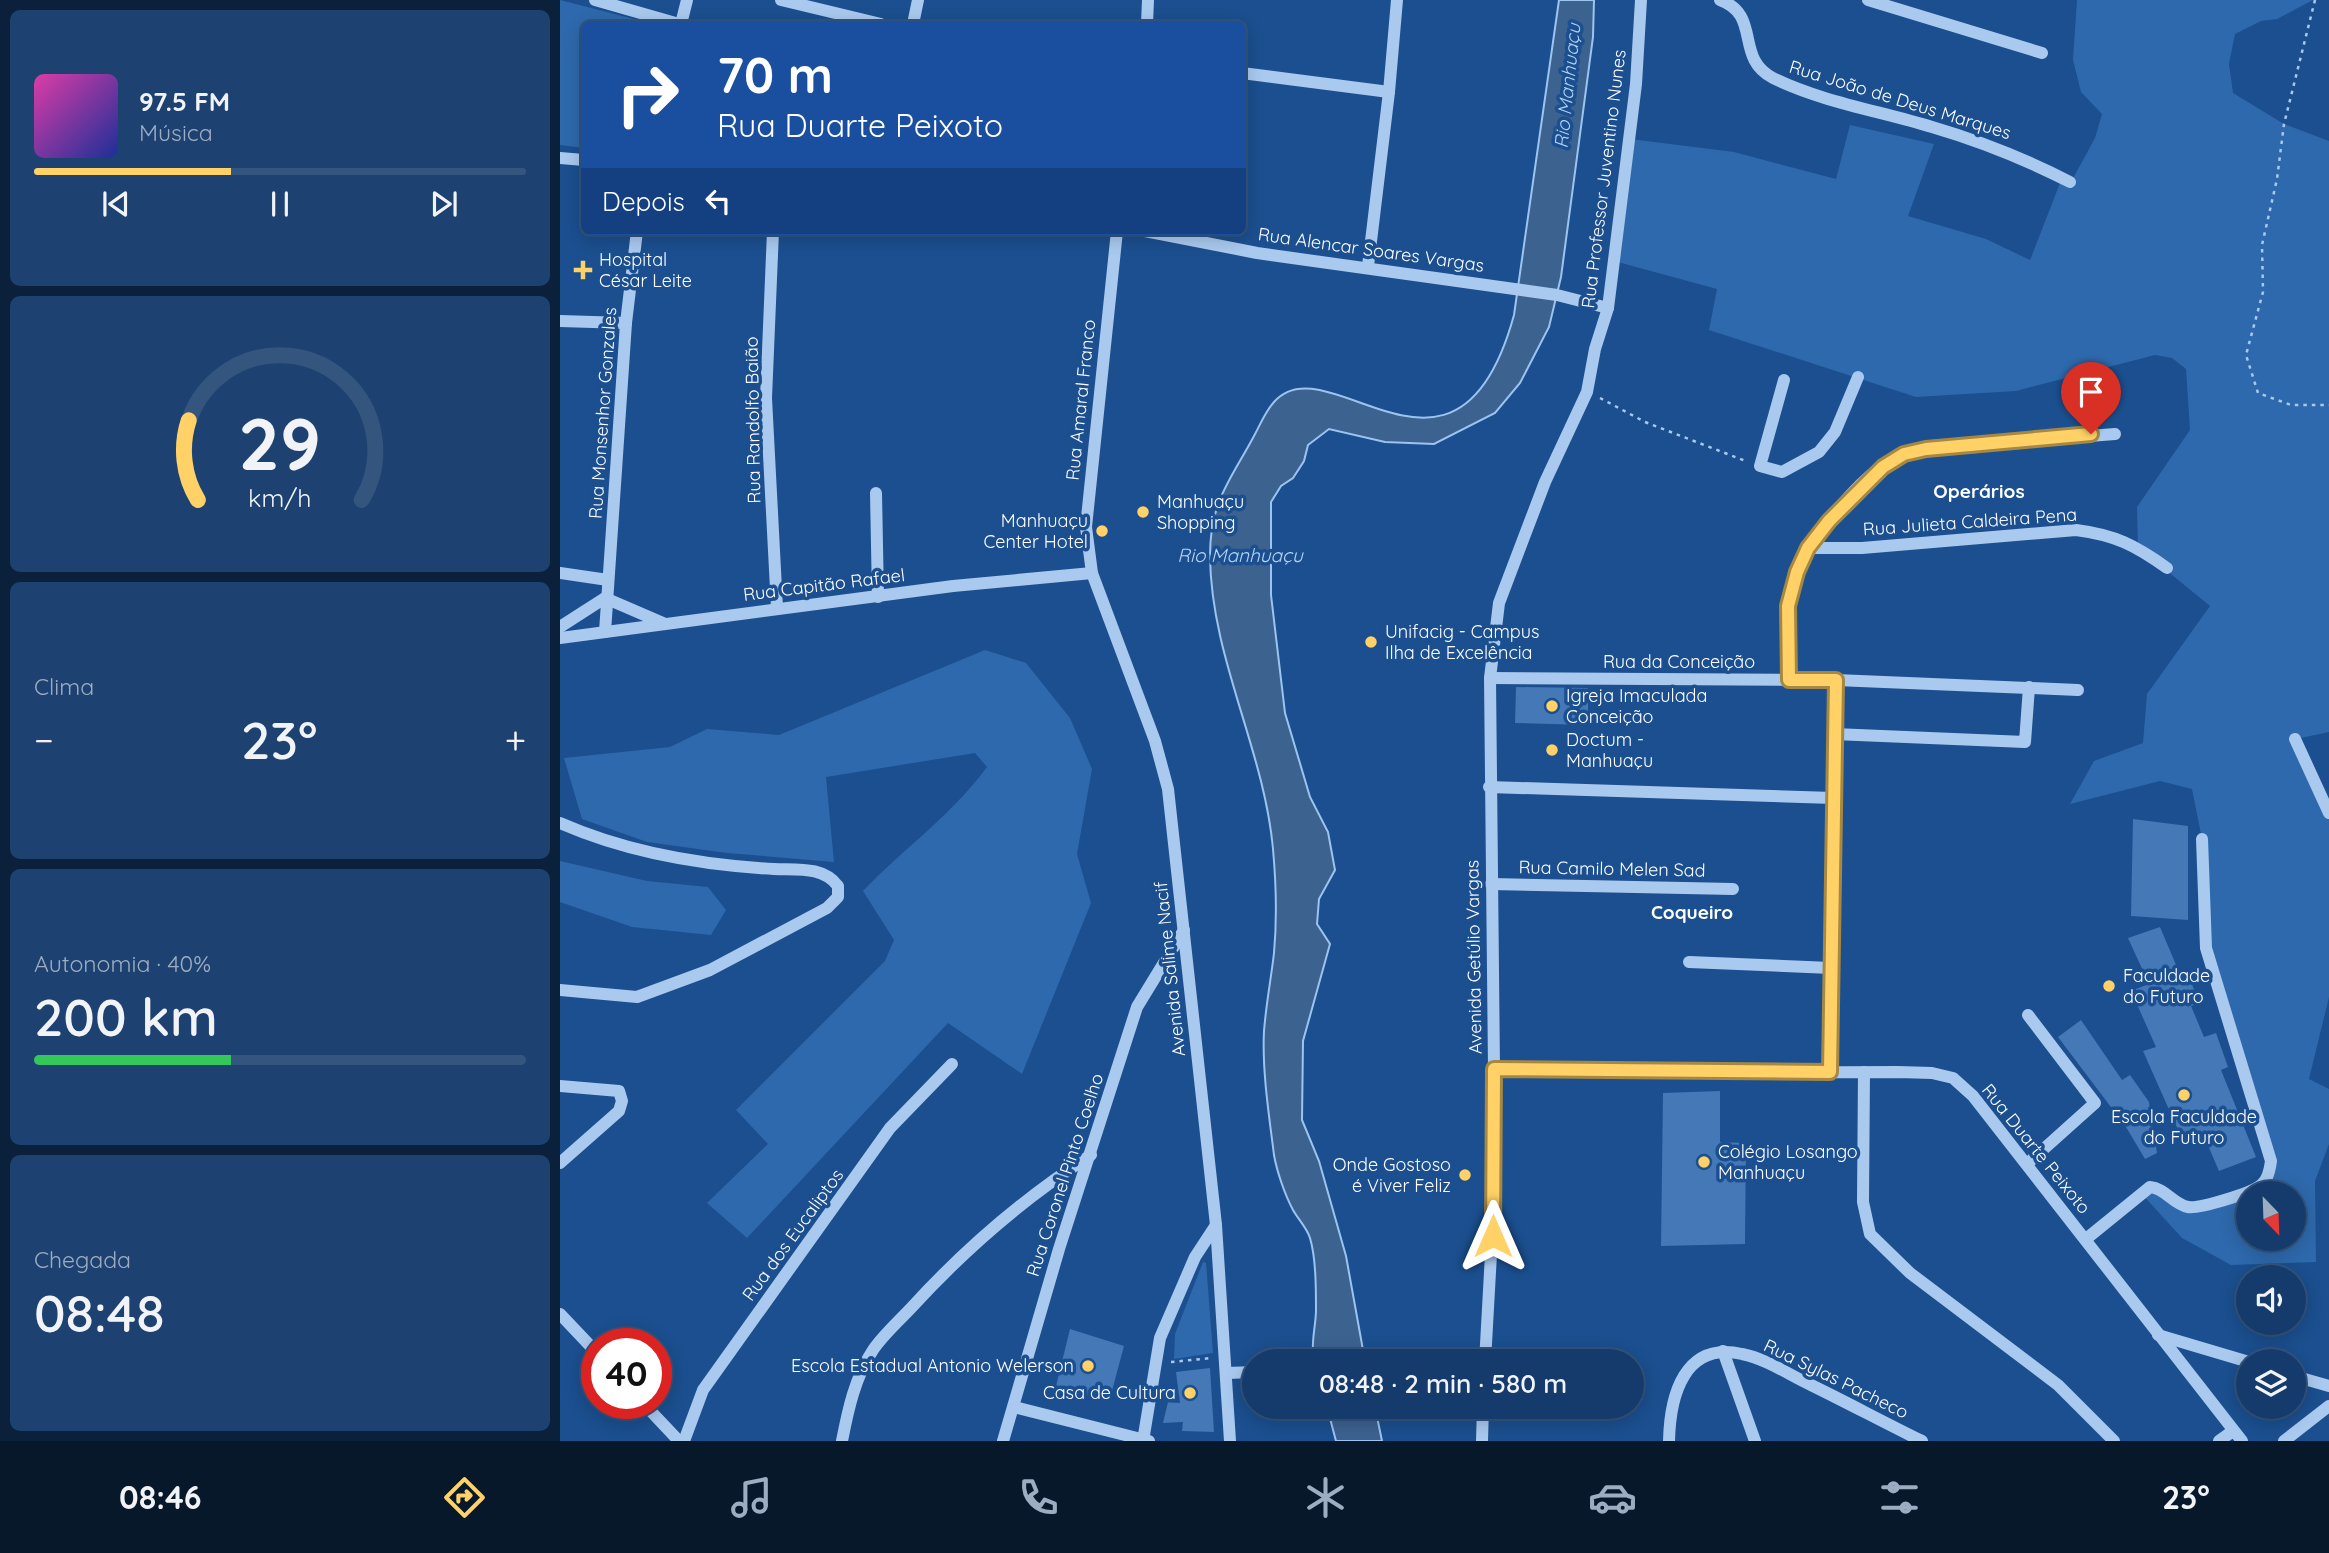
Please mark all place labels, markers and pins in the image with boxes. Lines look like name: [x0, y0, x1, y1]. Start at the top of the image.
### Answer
place label: Hospital César Leite: [599, 248, 692, 292]
marker: Hospital César Leite: [573, 260, 593, 280]
pin: [2061, 362, 2121, 434]
place label: Manhuaçu Shopping: [1157, 490, 1244, 534]
marker: Manhuaçu Shopping: [1135, 504, 1151, 520]
place label: Manhuaçu Center Hotel: [983, 509, 1088, 553]
marker: Manhuaçu Center Hotel: [1094, 523, 1110, 539]
place label: Unifacig - Campus Ilha de Excelência: [1385, 620, 1539, 664]
marker: Unifacig - Campus Ilha de Excelência: [1363, 634, 1379, 650]
place label: Igreja Imaculada Conceição: [1566, 684, 1707, 728]
marker: Igreja Imaculada Conceição: [1544, 698, 1560, 714]
place label: Doctum - Manhuaçu: [1566, 728, 1653, 772]
marker: Doctum - Manhuaçu: [1544, 742, 1560, 758]
place label: Faculdade do Futuro: [2123, 964, 2210, 1008]
marker: Faculdade do Futuro: [2101, 978, 2117, 994]
marker: Escola Faculdade do Futuro: [2176, 1087, 2192, 1103]
place label: Escola Faculdade do Futuro: [2111, 1105, 2257, 1149]
place label: Colégio Losango Manhuaçu: [1718, 1140, 1858, 1184]
place label: Onde Gostoso é Viver Feliz: [1333, 1153, 1451, 1197]
marker: Colégio Losango Manhuaçu: [1696, 1154, 1712, 1170]
marker: Onde Gostoso é Viver Feliz: [1457, 1167, 1473, 1183]
place label: Escola Estadual Antonio Welerson: [791, 1354, 1074, 1377]
marker: Escola Estadual Antonio Welerson: [1080, 1358, 1096, 1374]
place label: Casa de Cultura: [1043, 1381, 1176, 1404]
marker: Casa de Cultura: [1182, 1385, 1198, 1401]

